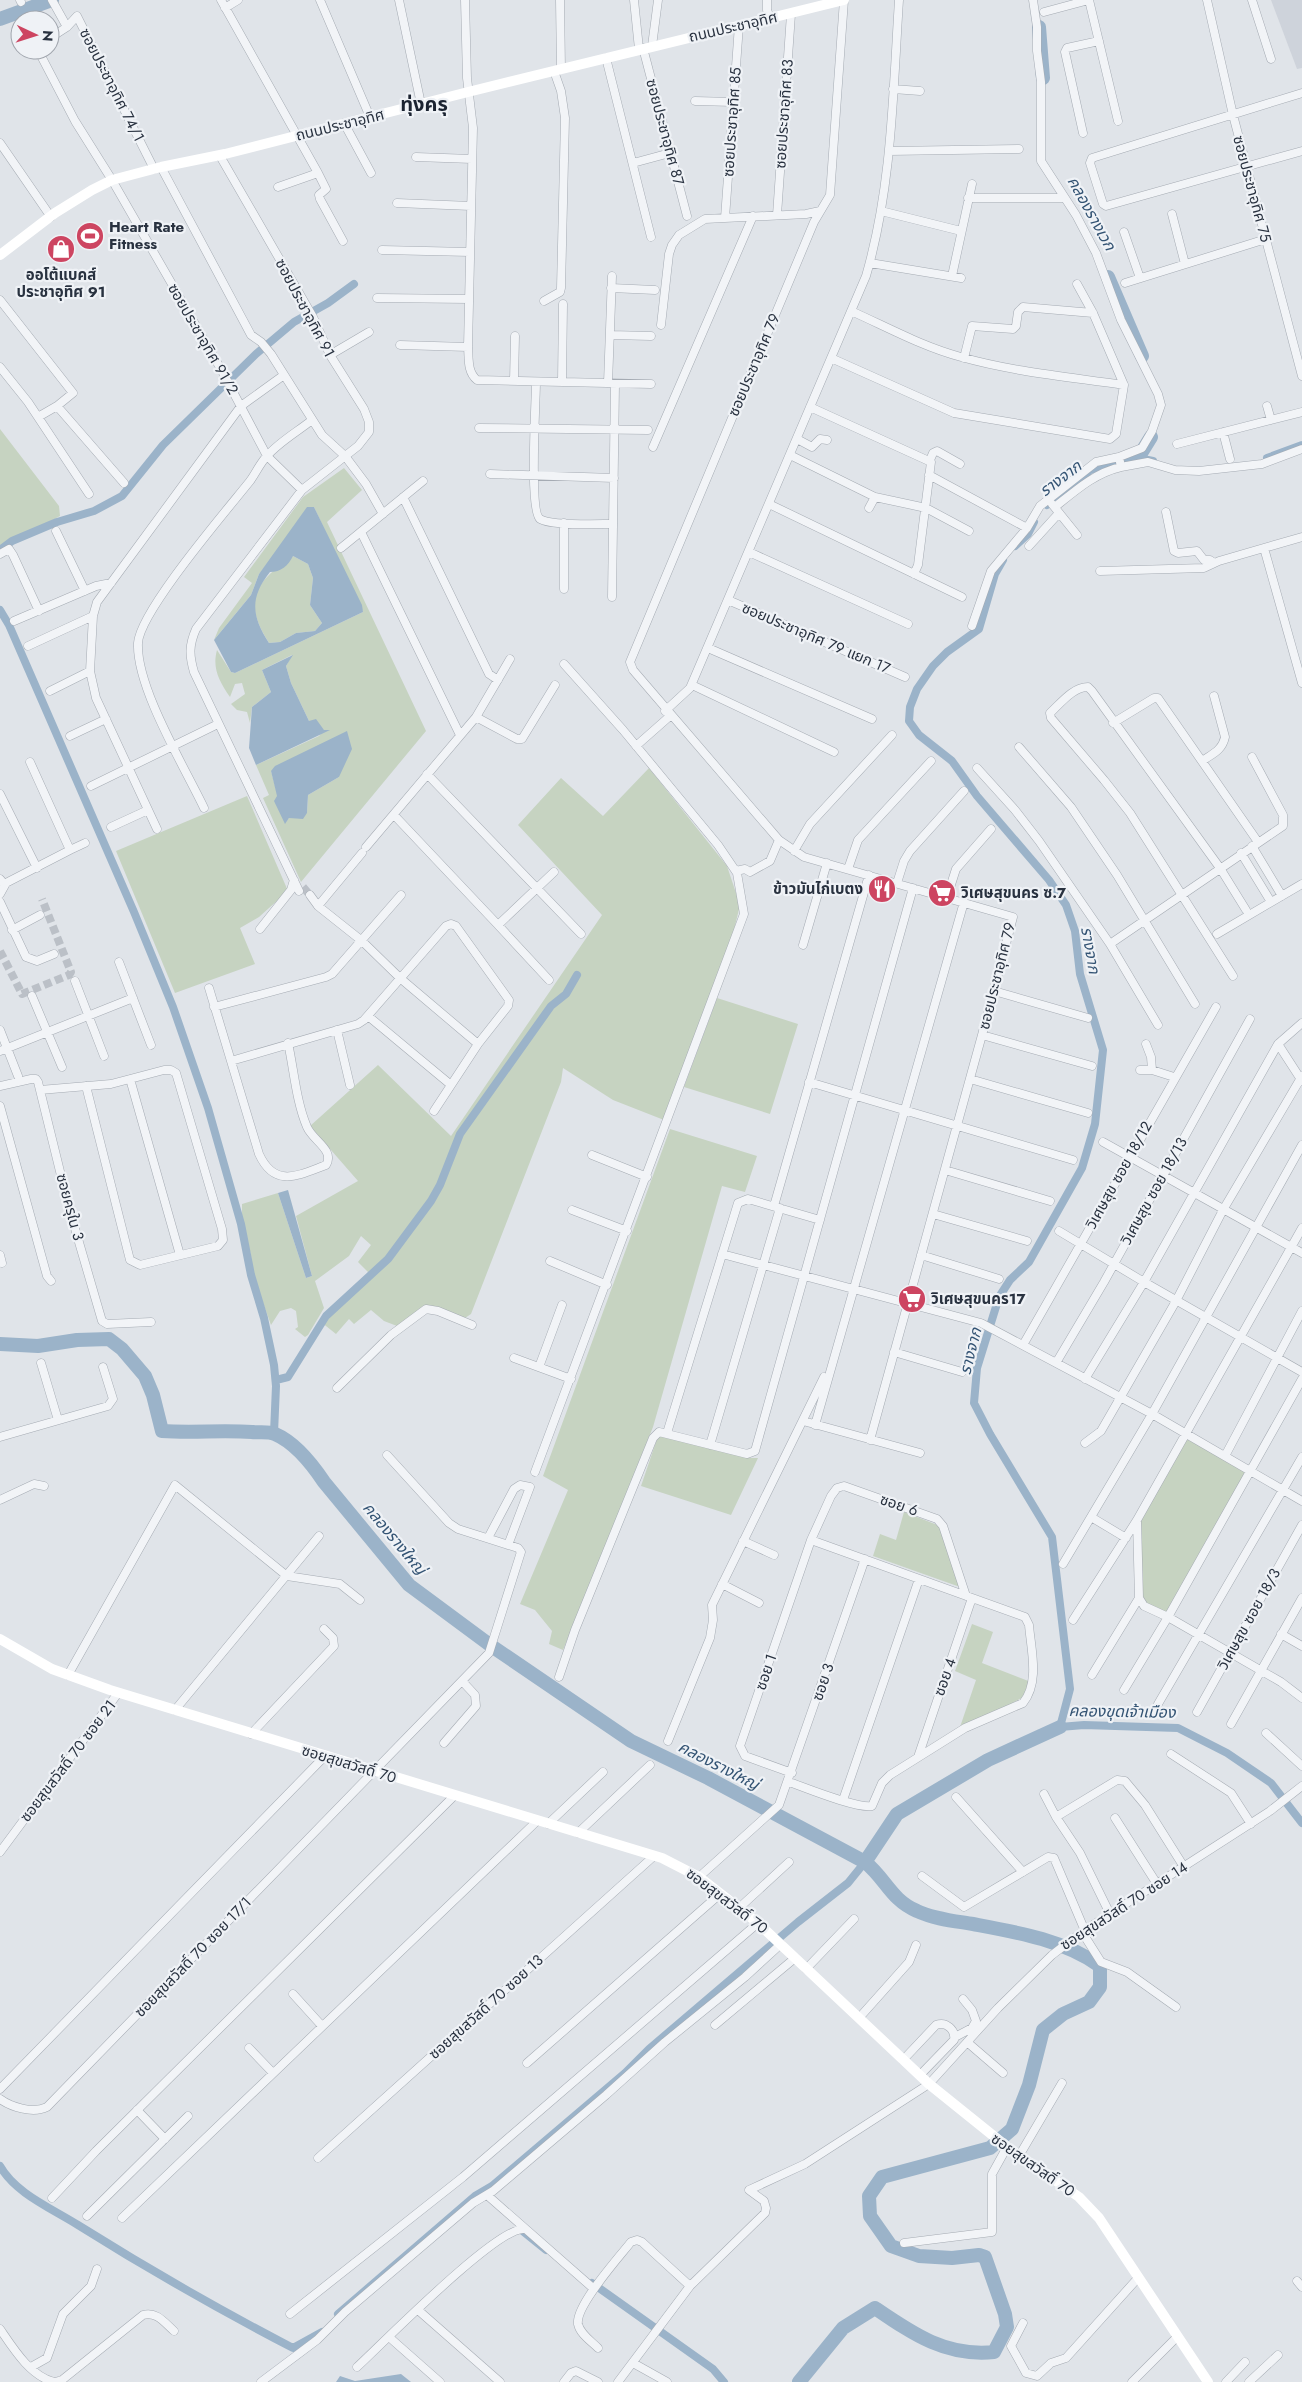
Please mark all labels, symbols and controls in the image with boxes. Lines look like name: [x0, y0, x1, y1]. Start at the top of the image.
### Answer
street label: ถนนประชาอุทิศ: [686, 6, 780, 48]
north arrow: [10, 10, 60, 60]
street label: ซอยประชาอุทิศ 74/1: [74, 25, 150, 145]
text: N: [38, 30, 58, 42]
street label: ซอยประชาอุทิศ 83: [769, 59, 799, 169]
street label: ซอยประชาอุทิศ 85: [717, 66, 747, 178]
street label: ซอยประชาอุทิศ 87: [640, 76, 690, 188]
district label: ทุ่งครุ: [400, 90, 448, 119]
street label: ถนนประชาอุทิศ: [293, 103, 387, 147]
street label: ซอยประชาอุทิศ 75: [1227, 133, 1277, 245]
water label: คลองรางเวก: [1062, 172, 1122, 256]
place label: Heart Rate Fitness: [109, 216, 184, 255]
sports icon: Heart Rate Fitness: [75, 221, 105, 251]
shop icon: ออโต้แบคส์ ประชาอุทิศ 91: [46, 234, 76, 264]
street label: ซอยประชาอุทิศ 91: [270, 255, 340, 361]
place label: ออโต้แบคส์ ประชาอุทิศ 91: [17, 264, 105, 303]
street label: ซอยประชาอุทิศ 91/2: [162, 279, 244, 399]
street label: ซอยประชาอุทิศ 79: [722, 310, 786, 420]
water label: รางจาก: [1034, 454, 1087, 502]
street label: ซอยประชาอุทิศ 79 แยก 17: [738, 597, 894, 679]
restaurant icon: ข้าวมันไก่เบตง: [867, 874, 897, 904]
place label: ข้าวมันไก่เบตง: [773, 878, 863, 900]
supermarket icon: วิเศษสุขนคร ซ.7: [927, 878, 957, 908]
place label: วิเศษสุขนคร ซ.7: [960, 882, 1067, 904]
street label: ซอยประชาอุทิศ 79: [973, 920, 1021, 1032]
water label: รางจาก: [1075, 925, 1106, 977]
street label: วิเศษสุข ซอย 18/12: [1080, 1117, 1158, 1233]
street label: วิเศษสุข ซอย 18/13: [1115, 1133, 1193, 1249]
street label: ซอยครุใน 3: [51, 1171, 89, 1243]
supermarket icon: วิเศษสุขนคร17: [897, 1284, 927, 1314]
place label: วิเศษสุขนคร17: [930, 1288, 1026, 1310]
water label: รางจาก: [954, 1324, 988, 1377]
street label: ซอย 6: [877, 1488, 921, 1522]
water label: คลองรางใหญ่: [357, 1497, 433, 1581]
street label: วิเศษสุข ซอย 18/3: [1212, 1564, 1286, 1674]
street label: ซอย 1: [750, 1651, 782, 1693]
street label: ซอย 4: [928, 1655, 962, 1699]
street label: ซอย 3: [806, 1660, 840, 1704]
street label: ซอยสุขสวัสดิ์ 70 ซอย 21: [15, 1695, 121, 1827]
water label: คลองขุดเจ้าเมือง: [1068, 1699, 1177, 1724]
water label: คลองรางใหญ่: [674, 1735, 765, 1797]
street label: ซอยสุขสวัสดิ์ 70: [299, 1739, 399, 1789]
street label: ซอยสุขสวัสดิ์ 70 ซอย 14: [1056, 1856, 1192, 1956]
street label: ซอยสุขสวัสดิ์ 70: [681, 1863, 773, 1939]
street label: ซอยสุขสวัสดิ์ 70 ซอย 17/1: [129, 1892, 257, 2022]
street label: ซอยสุขสวัสดิ์ 70 ซอย 13: [424, 1949, 548, 2065]
street label: ซอยสุขสวัสดิ์ 70: [987, 2128, 1079, 2202]

